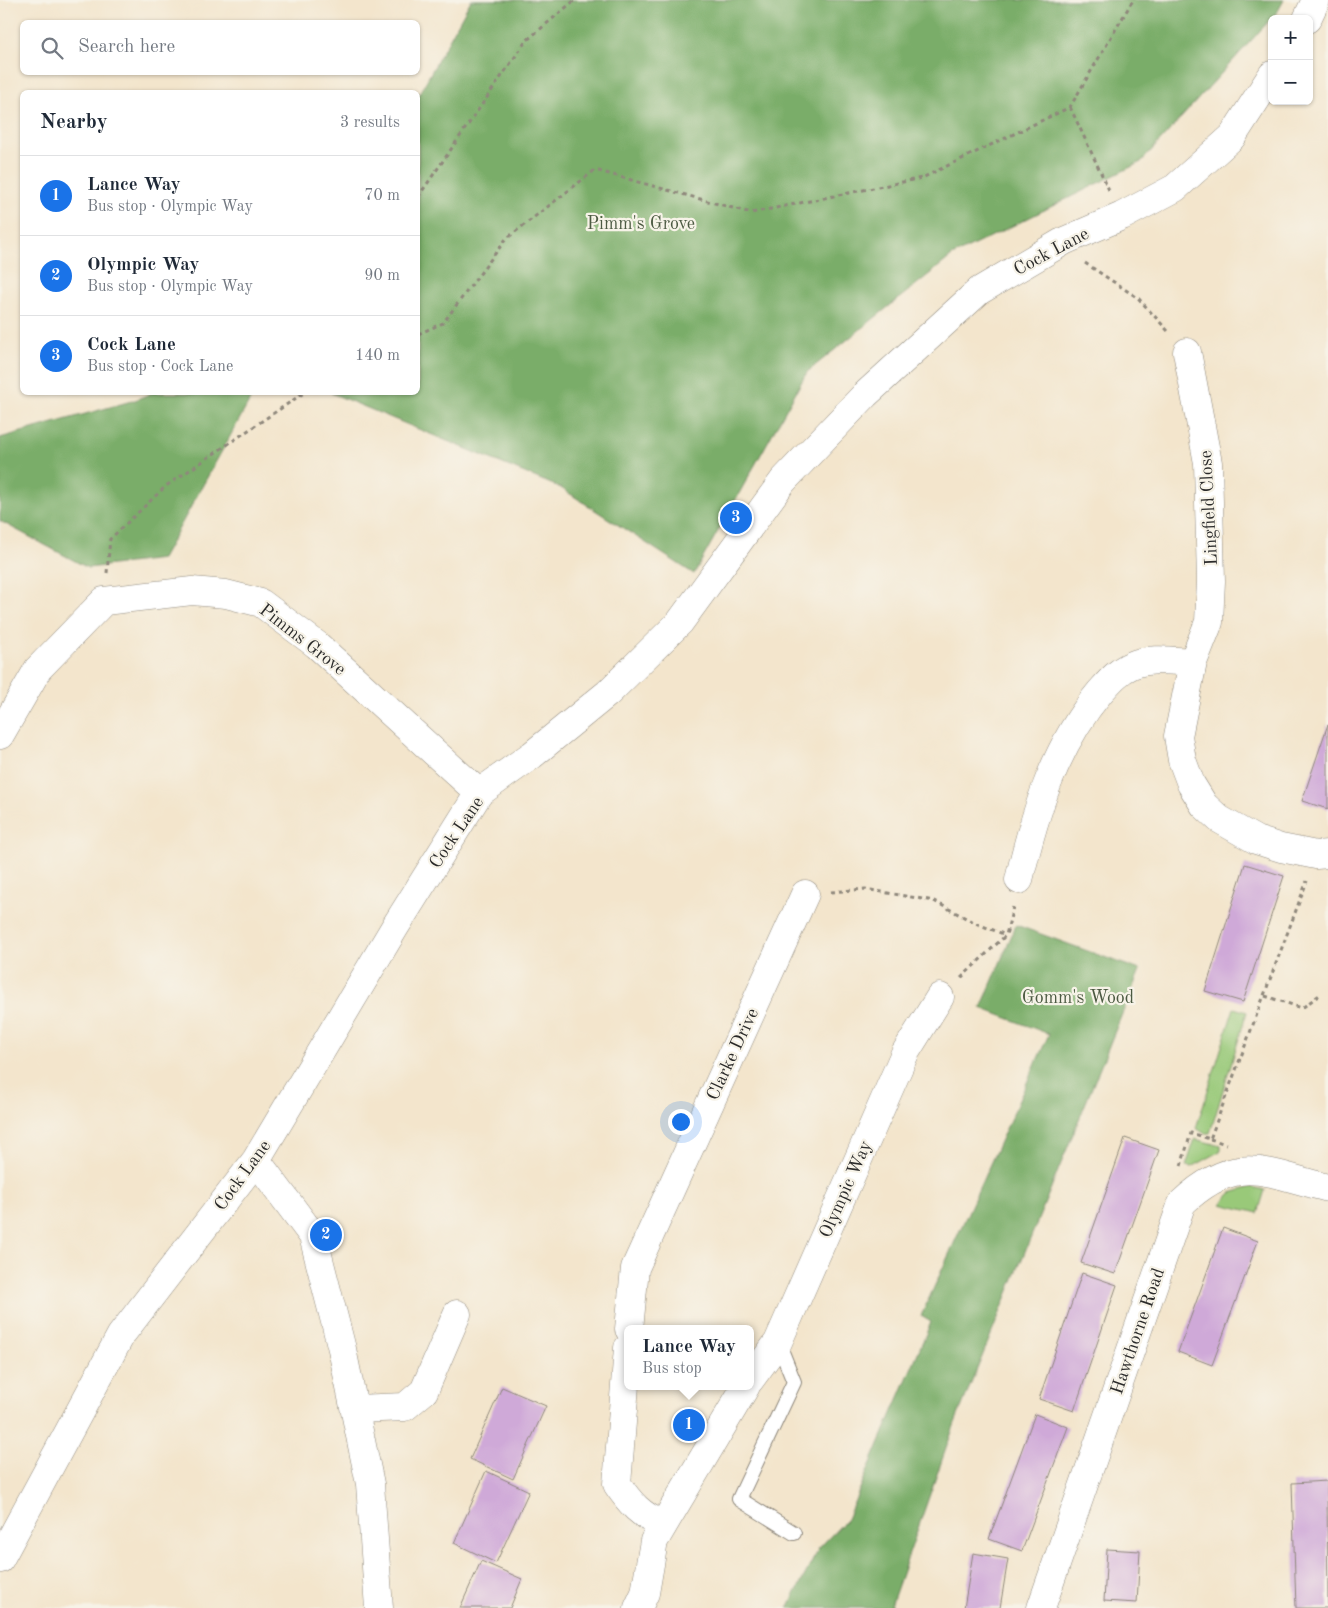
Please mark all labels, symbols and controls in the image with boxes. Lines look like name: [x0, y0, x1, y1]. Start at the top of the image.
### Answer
map controls: [1268, 15, 1313, 105]
button: +: [1268, 15, 1313, 60]
search box: [20, 20, 420, 75]
icon: search: [38, 34, 66, 62]
text: Search here: [78, 38, 175, 57]
button: −: [1268, 60, 1313, 105]
text: Nearby: [40, 112, 108, 133]
text: 3 results: [340, 115, 400, 131]
text: Lance Way: [87, 176, 181, 195]
text: 1: [51, 188, 61, 204]
text: 70 m: [364, 188, 400, 204]
text: Bus stop · Olympic Way: [87, 199, 253, 215]
park label: Pimm's Grove: [587, 215, 695, 233]
street label: Cock Lane: [1011, 225, 1092, 279]
text: Olympic Way: [87, 256, 199, 275]
text: 2: [51, 268, 61, 284]
text: 90 m: [364, 268, 400, 284]
text: Bus stop · Olympic Way: [87, 279, 253, 295]
text: Cock Lane: [87, 336, 176, 355]
text: 3: [51, 348, 61, 364]
text: 140 m: [355, 348, 400, 364]
text: Bus stop · Cock Lane: [87, 359, 233, 375]
street label: Lingfield Close: [1197, 450, 1221, 566]
pin: 3: [720, 499, 752, 537]
street label: Pimms Grove: [256, 601, 349, 679]
street label: Cock Lane: [426, 793, 487, 872]
park label: Gomm's Wood: [1022, 989, 1134, 1007]
street label: Clarke Drive: [704, 1006, 762, 1103]
your location: [668, 1109, 694, 1135]
street label: Cock Lane: [211, 1137, 274, 1214]
street label: Olympic Way: [816, 1138, 876, 1241]
pin: 2: [310, 1216, 342, 1254]
street label: Hawthorne Road: [1108, 1266, 1168, 1397]
popup: [624, 1325, 754, 1390]
text: Lance Way: [642, 1338, 736, 1357]
text: Bus stop: [642, 1361, 702, 1377]
pin: 1: [673, 1406, 705, 1444]

